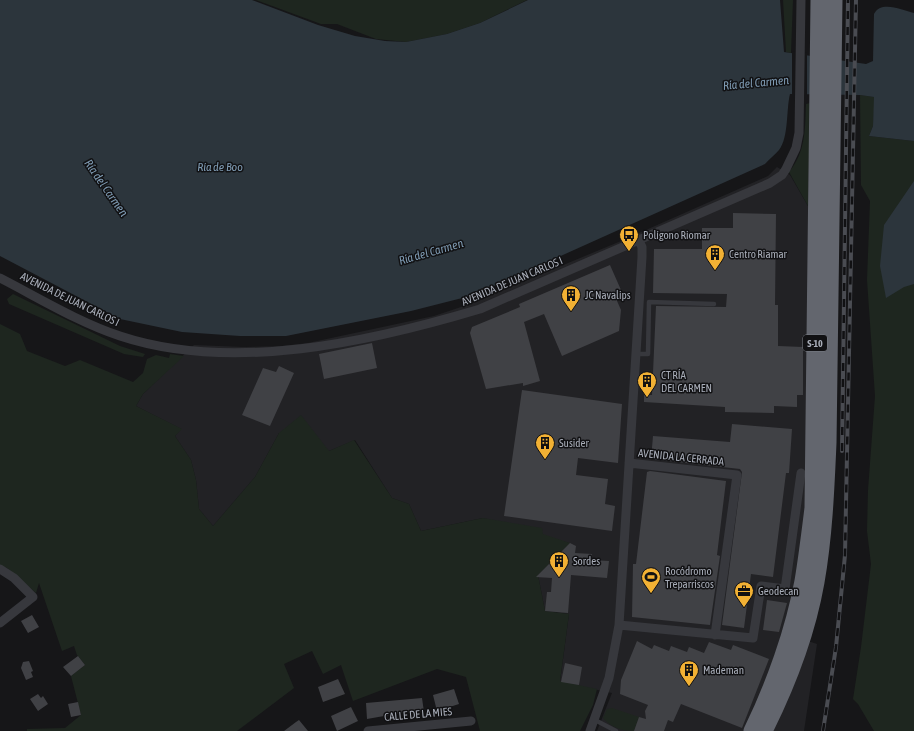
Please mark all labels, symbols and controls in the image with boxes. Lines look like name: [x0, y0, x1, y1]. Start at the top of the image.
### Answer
water label: Ría del Carmen: [722, 73, 790, 93]
water label: Ría del Carmen: [81, 157, 131, 219]
water label: Ría de Boo: [197, 160, 243, 174]
bus stop icon: Polígono Riomar: [618, 224, 640, 252]
place label: Polígono Riomar: [643, 229, 711, 241]
water label: Ría del Carmen: [397, 236, 465, 268]
building icon: Centro Riamar: [704, 243, 726, 271]
place label: Centro Riamar: [729, 248, 788, 260]
street label: AVENIDA DE JUAN CARLOS I: [460, 254, 564, 308]
street label: AVENIDA DE JUAN CARLOS I: [19, 270, 121, 328]
building icon: JC Navalips: [560, 284, 582, 312]
place label: JC Navalips: [585, 289, 631, 301]
road number: S-10: [803, 335, 827, 351]
place label: CT RÍA DEL CARMEN: [661, 369, 712, 394]
building icon: CT RÍA DEL CARMEN: [636, 370, 658, 398]
building icon: Susider: [534, 432, 556, 460]
place label: Susider: [559, 437, 590, 449]
street label: AVENIDA LA CERRADA: [637, 447, 725, 468]
building icon: Sordes: [548, 550, 570, 578]
place label: Sordes: [573, 555, 600, 567]
place label: Rocódromo Treparriscos: [665, 565, 714, 590]
sports icon: Rocódromo Treparriscos: [640, 566, 662, 594]
office icon: Geodecan: [733, 580, 755, 608]
place label: Geodecan: [758, 585, 799, 597]
building icon: Mademan: [678, 659, 700, 687]
place label: Mademan: [703, 664, 744, 676]
street label: CALLE DE LA MIES: [384, 705, 453, 723]

